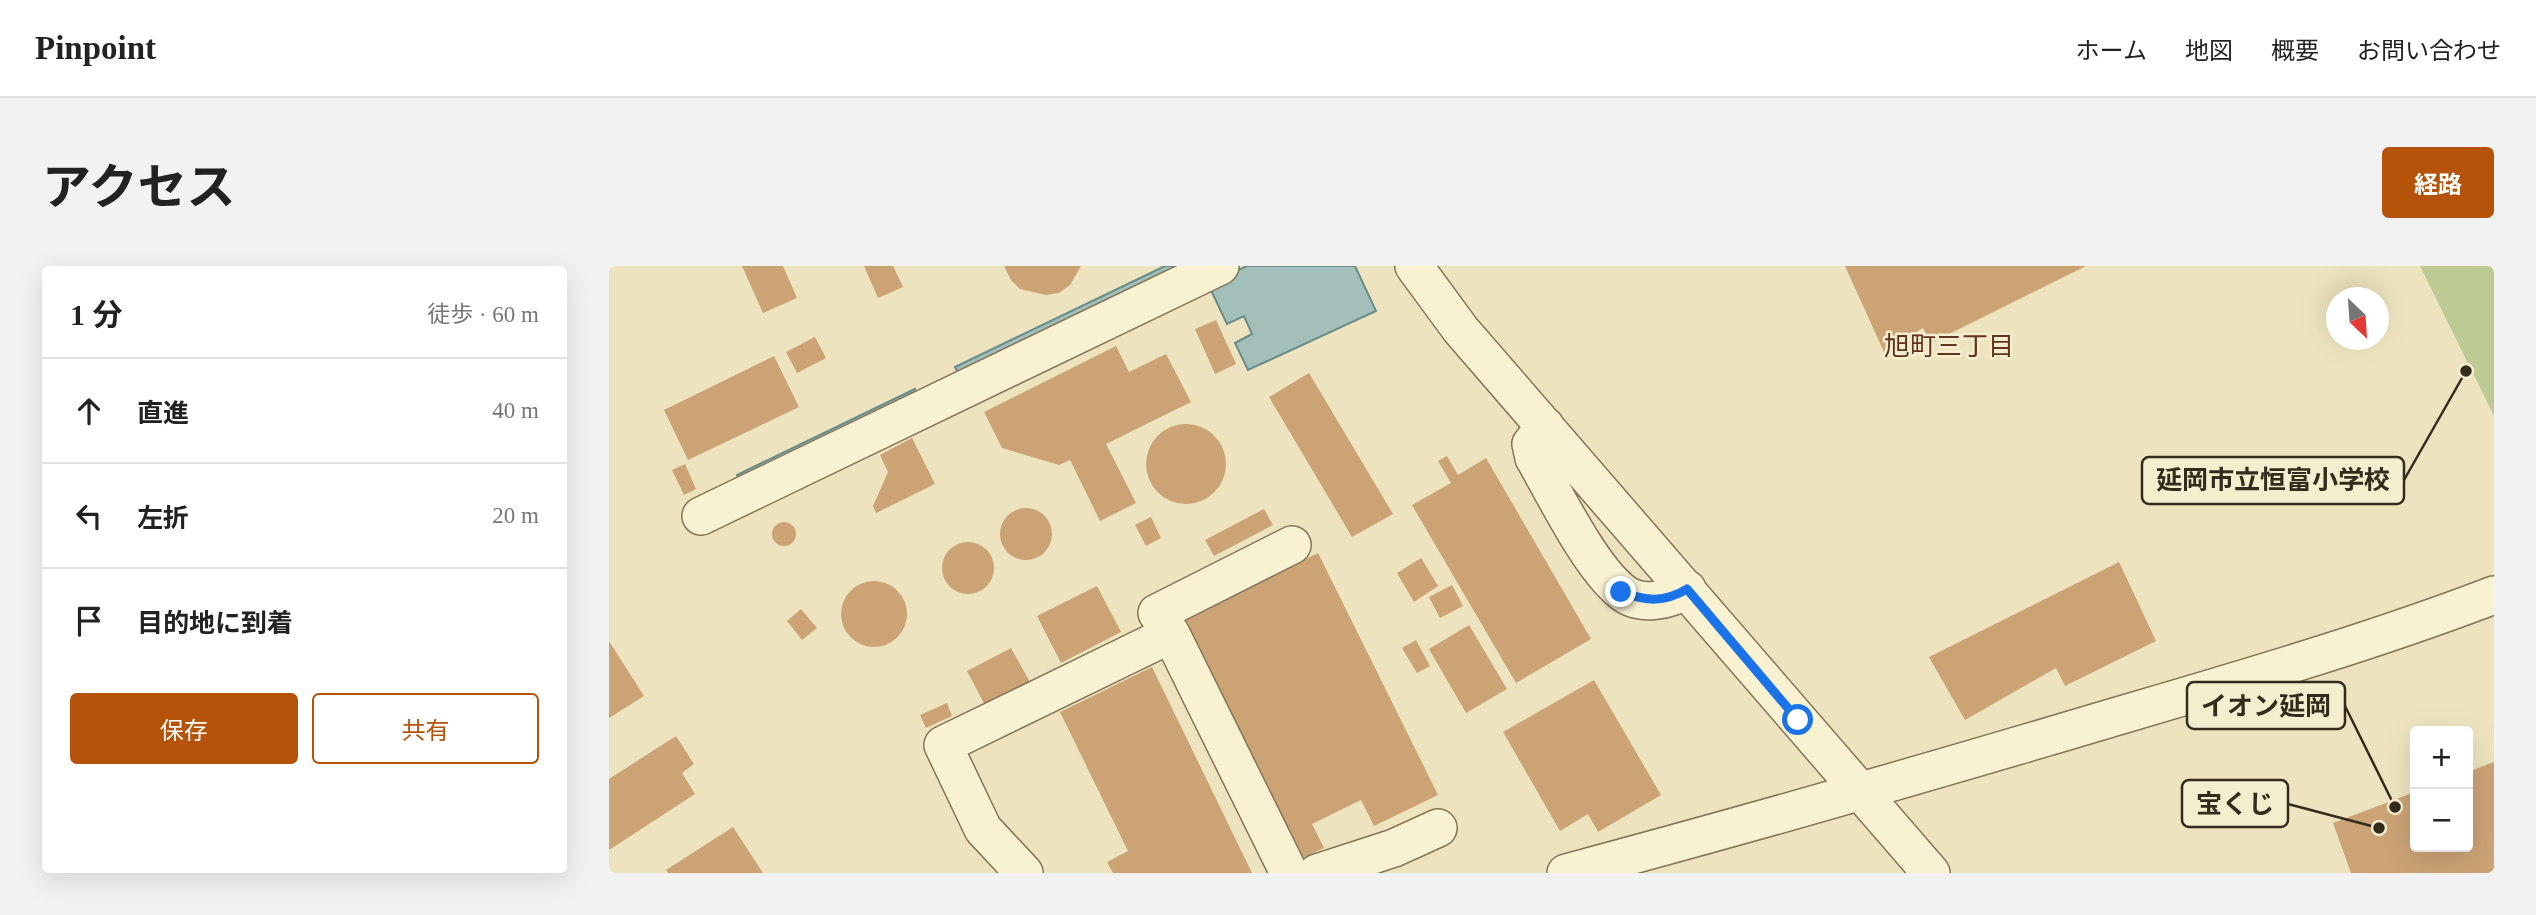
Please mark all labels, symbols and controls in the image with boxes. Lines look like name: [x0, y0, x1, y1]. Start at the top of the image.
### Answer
text: Pinpoint: [35, 30, 156, 66]
text: ホーム: [2076, 38, 2147, 64]
text: 地図: [2185, 38, 2233, 64]
text: 概要: [2271, 38, 2319, 64]
text: お問い合わせ: [2357, 38, 2501, 64]
button: 経路: [2382, 147, 2494, 218]
text: アクセス: [42, 160, 236, 215]
north arrow: [2326, 287, 2389, 350]
text: 1 分: [70, 298, 123, 331]
text: 徒歩 · 60 m: [427, 302, 539, 327]
district label: 旭町三丁目: [1884, 332, 2014, 361]
icon: ahead: [70, 392, 108, 430]
text: 40 m: [492, 398, 539, 423]
text: 直進: [137, 399, 189, 428]
callout: 延岡市立恒富小学校: [2142, 457, 2404, 504]
text: 延岡市立恒富小学校: [2156, 466, 2390, 495]
icon: left: [70, 497, 108, 535]
text: 20 m: [492, 503, 539, 528]
text: 左折: [137, 504, 189, 533]
route end: [1605, 576, 1636, 607]
icon: arrive: [70, 602, 108, 640]
text: 目的地に到着: [137, 609, 293, 638]
callout: イオン延岡: [2187, 682, 2345, 729]
text: イオン延岡: [2201, 692, 2331, 721]
button: 保存: [70, 693, 298, 764]
button: 共有: [312, 693, 539, 764]
route start: [1782, 704, 1813, 735]
map controls: [2410, 726, 2473, 852]
button: +: [2410, 726, 2473, 789]
callout: 宝くじ: [2182, 780, 2288, 827]
button: −: [2410, 789, 2473, 852]
text: 宝くじ: [2196, 790, 2274, 819]

